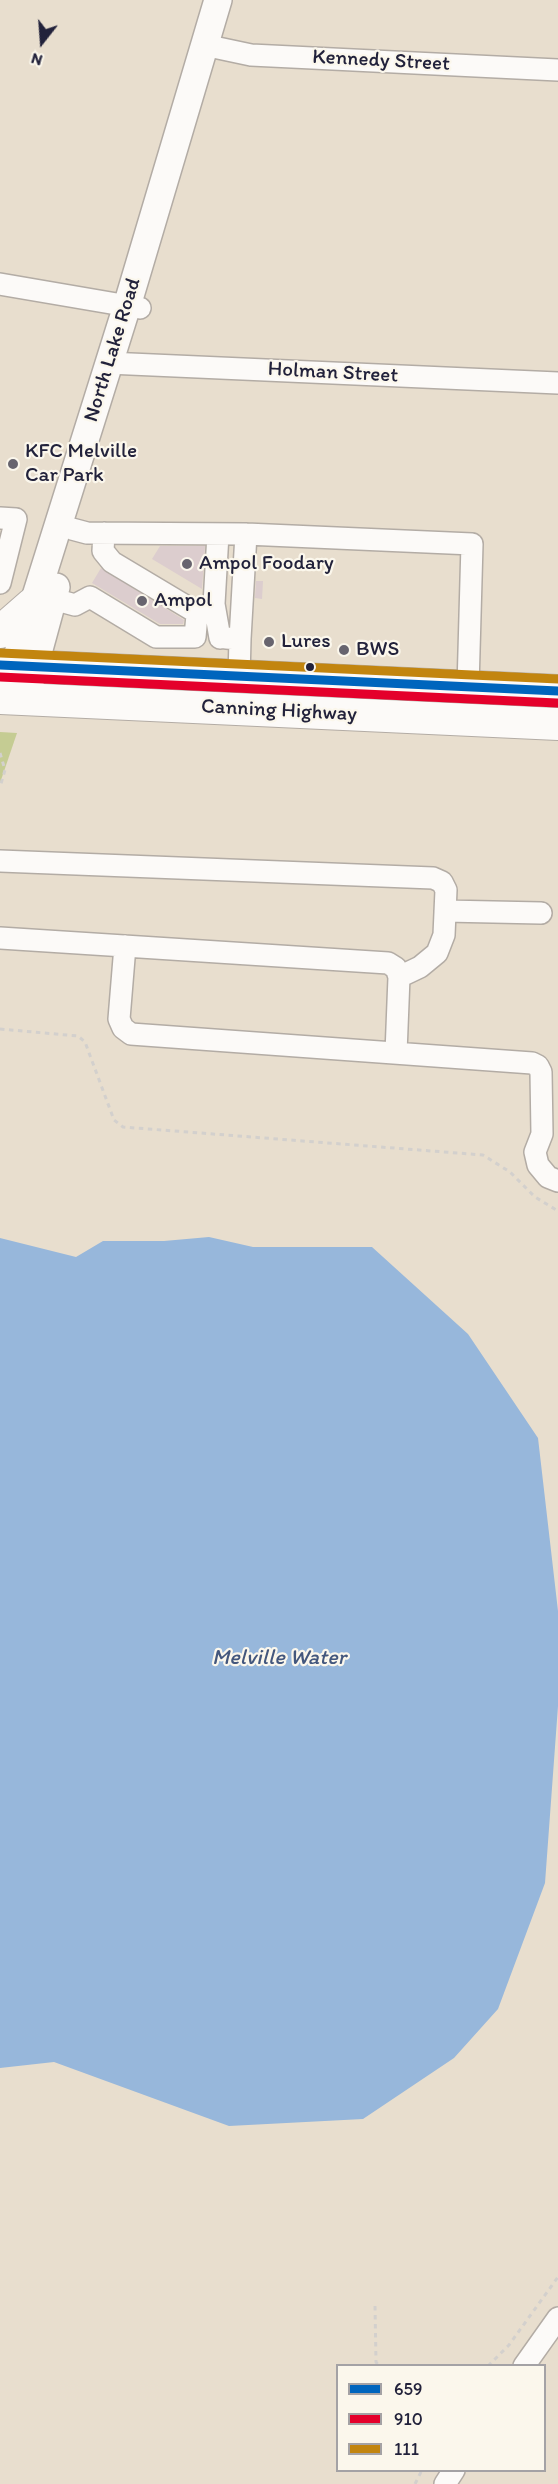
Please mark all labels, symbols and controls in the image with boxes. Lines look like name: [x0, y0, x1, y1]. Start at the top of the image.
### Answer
north arrow: [12, 12, 72, 72]
street label: Kennedy Street: [312, 45, 450, 77]
text: N: [29, 49, 45, 70]
street label: North Lake Road: [79, 275, 147, 425]
street label: Holman Street: [267, 357, 399, 389]
place label: KFC Melville Car Park: [25, 439, 137, 489]
marker: KFC Melville Car Park: [6, 457, 20, 471]
place label: Ampol Foodary: [199, 551, 334, 577]
marker: Ampol Foodary: [180, 557, 194, 571]
place label: Ampol: [154, 588, 212, 614]
marker: Ampol: [135, 594, 149, 608]
place label: Lures: [281, 629, 331, 655]
marker: Lures: [262, 635, 276, 649]
place label: BWS: [356, 637, 399, 663]
marker: BWS: [337, 643, 351, 657]
unlabelled marker: [304, 661, 316, 673]
street label: Canning Highway: [200, 694, 358, 728]
water label: Melville Water: [212, 1645, 346, 1671]
legend: [336, 2364, 546, 2472]
text: 659: [394, 2378, 422, 2400]
text: 910: [394, 2408, 423, 2430]
text: 111: [394, 2438, 419, 2460]

